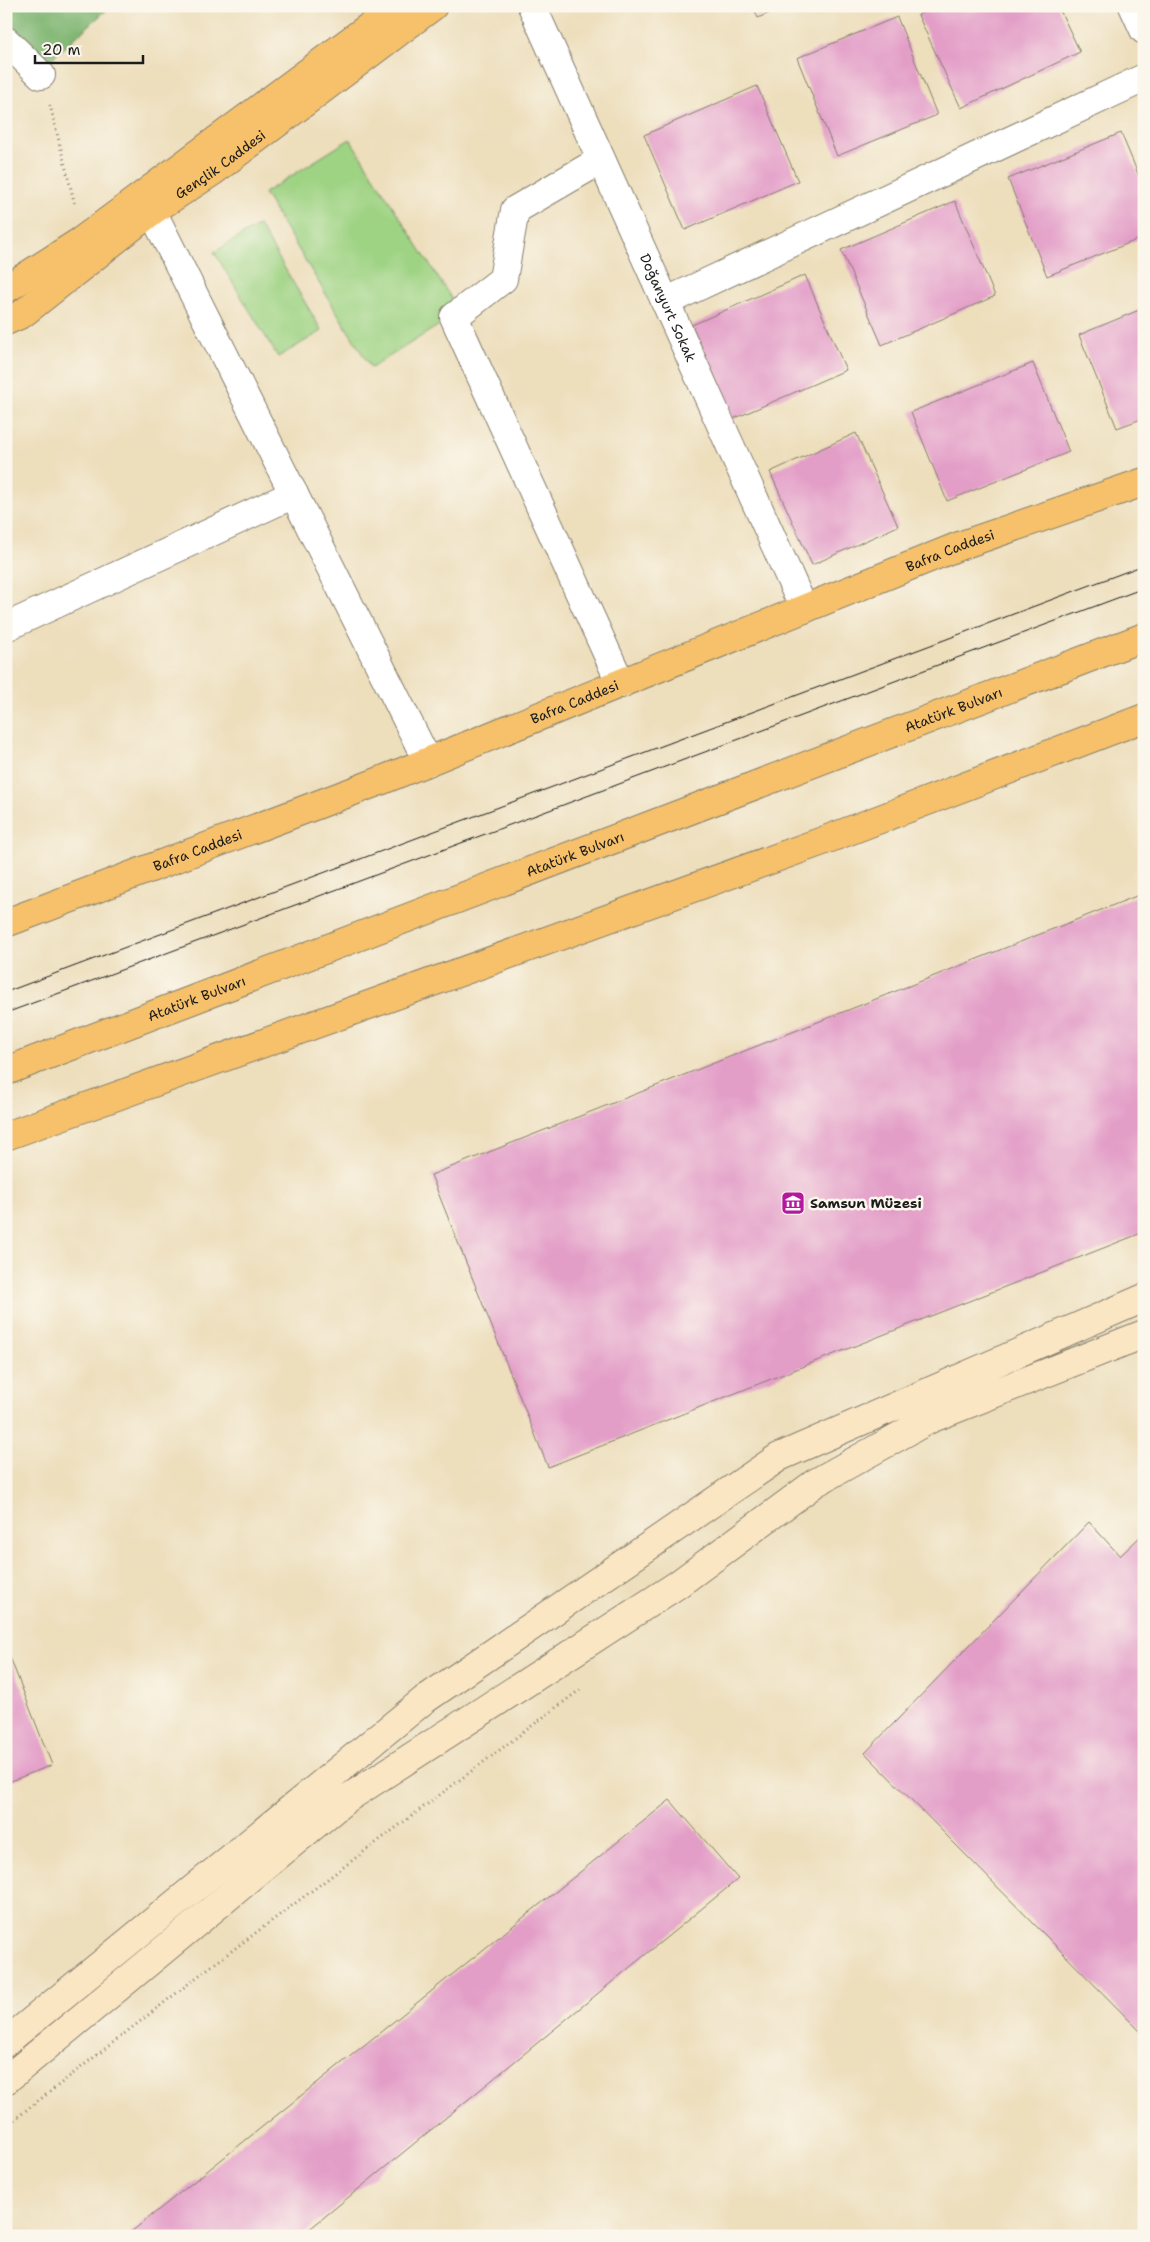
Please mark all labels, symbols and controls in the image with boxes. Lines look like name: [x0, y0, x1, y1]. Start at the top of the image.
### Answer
scale bar: [35, 32, 142, 64]
text: 20 m: [42, 40, 81, 60]
street label: Gençlik Caddesi: [171, 126, 269, 203]
street label: Doğanyurt Sokak: [636, 251, 700, 365]
street label: Bafra Caddesi: [903, 525, 997, 576]
street label: Bafra Caddesi: [528, 676, 621, 728]
street label: Atatürk Bulvarı: [902, 683, 1005, 737]
street label: Bafra Caddesi: [151, 825, 245, 875]
street label: Atatürk Bulvarı: [523, 827, 627, 881]
street label: Atatürk Bulvarı: [145, 971, 248, 1025]
museum icon: Samsun Müzesi: [780, 1190, 806, 1216]
place label: Samsun Müzesi: [810, 1194, 922, 1212]

